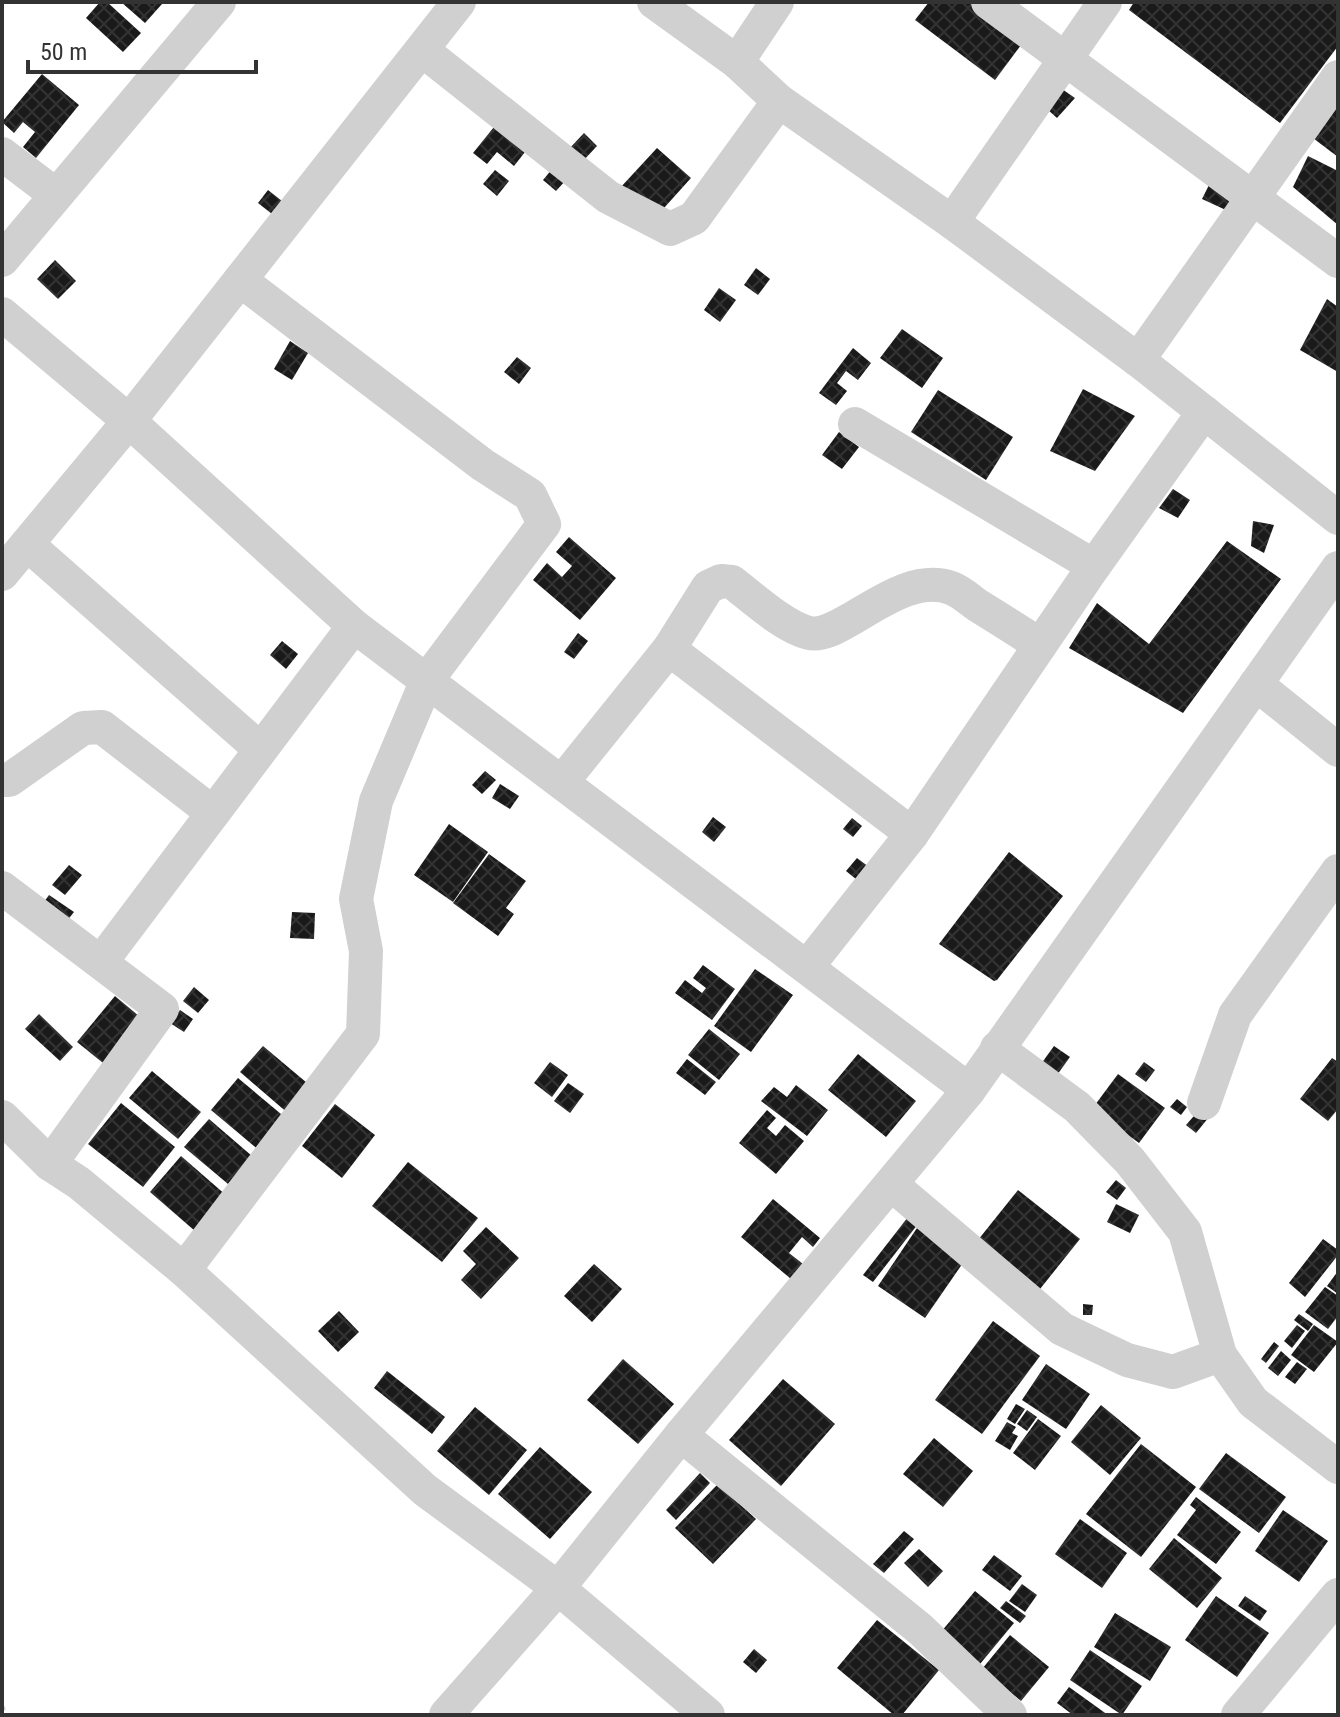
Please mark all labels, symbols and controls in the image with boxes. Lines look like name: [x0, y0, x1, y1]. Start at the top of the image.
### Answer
scale bar: [28, 24, 256, 74]
text: 50 m: [40, 38, 87, 66]

